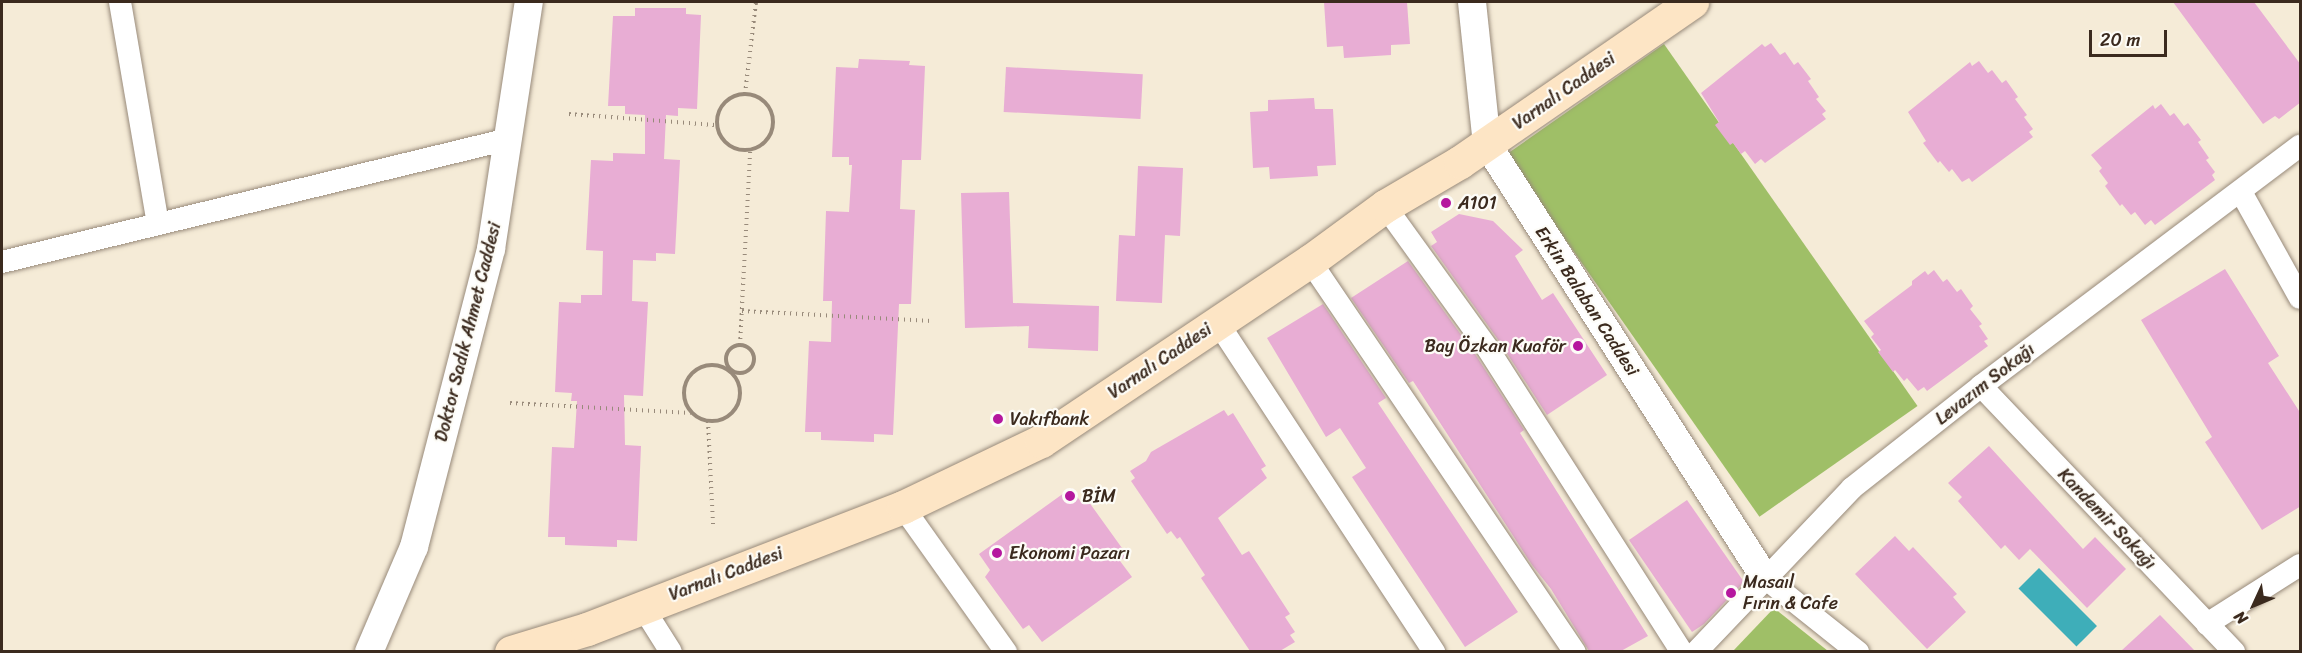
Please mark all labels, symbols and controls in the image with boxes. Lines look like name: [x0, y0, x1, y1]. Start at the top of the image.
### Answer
scale bar: [2092, 18, 2170, 56]
text: 20 m: [2100, 24, 2140, 56]
street label: Varnalı Caddesi: [1509, 48, 1619, 134]
place label: A101: [1458, 192, 1497, 214]
marker: A101: [1439, 196, 1453, 210]
street label: Doktor Sadık Ahmet Caddesi: [430, 220, 506, 444]
street label: Erkin Balaban Caddesi: [1530, 222, 1644, 380]
street label: Varnalı Caddesi: [1104, 318, 1216, 404]
place label: Bay Özkan Kuaför: [1424, 335, 1566, 357]
marker: Bay Özkan Kuaför: [1571, 339, 1585, 353]
street label: Levazım Sokağı: [1931, 339, 2039, 429]
place label: Vakıfbank: [1010, 408, 1089, 430]
marker: Vakıfbank: [991, 412, 1005, 426]
street label: Kandemir Sokağı: [2053, 464, 2161, 574]
place label: BİM: [1082, 485, 1116, 507]
marker: BİM: [1063, 489, 1077, 503]
street label: Varnalı Caddesi: [666, 542, 786, 606]
place label: Ekonomi Pazarı: [1009, 542, 1130, 564]
marker: Ekonomi Pazarı: [990, 546, 1004, 560]
place label: Masaıl Fırın & Cafe: [1743, 572, 1838, 614]
north arrow: [2224, 575, 2284, 635]
marker: Masaıl Fırın & Cafe: [1724, 586, 1738, 600]
text: N: [2226, 604, 2255, 632]

